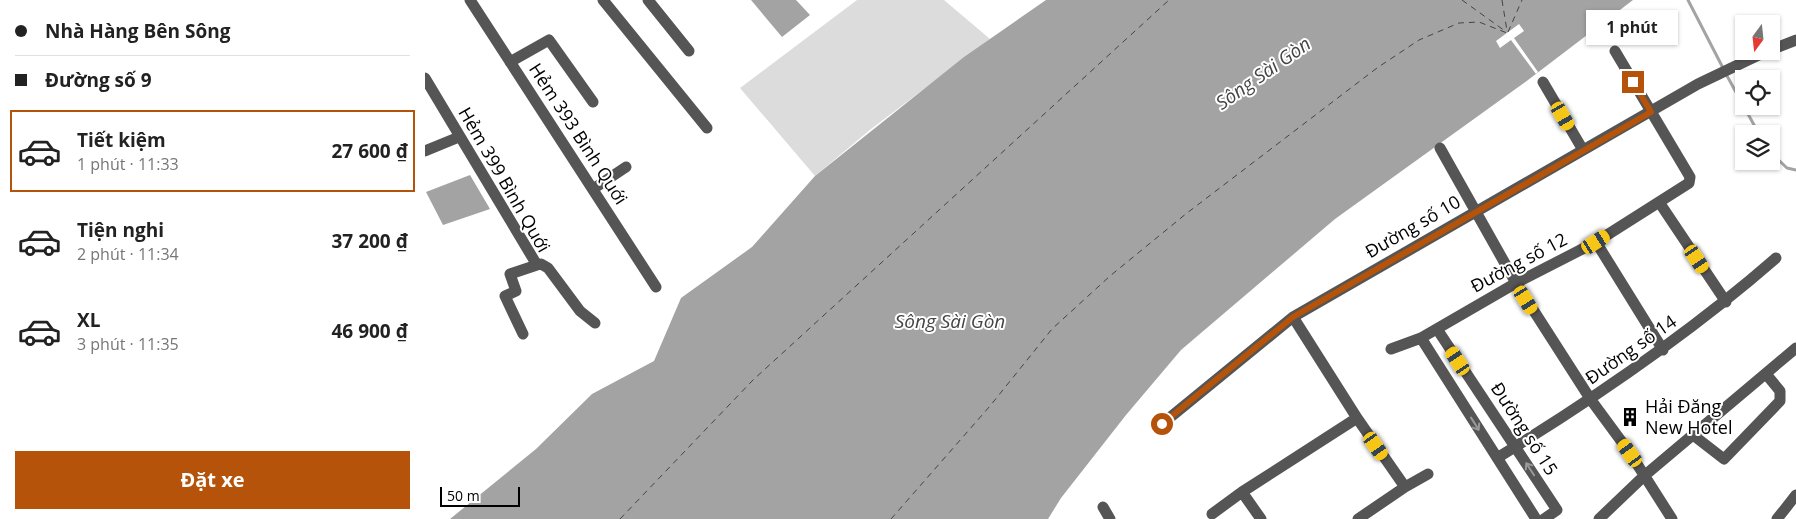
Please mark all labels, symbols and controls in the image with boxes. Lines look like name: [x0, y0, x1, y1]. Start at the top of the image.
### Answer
callout: 1 phút: [1587, 9, 1679, 44]
north arrow: [1735, 15, 1780, 60]
map controls: [1735, 15, 1780, 170]
text: 1 phút: [1606, 16, 1658, 38]
text: Nhà Hàng Bên Sông: [45, 18, 230, 44]
water label: Sông Sài Gòn: [1210, 31, 1316, 115]
street label: Hẻm 393 Bình Quới: [524, 58, 634, 209]
text: Đường số 9: [45, 67, 152, 93]
button: locate: [1735, 70, 1780, 115]
route end: [1622, 71, 1644, 93]
car: [1549, 99, 1576, 133]
street label: Hẻm 399 Bình Quới: [454, 103, 556, 256]
button: layers: [1735, 125, 1780, 170]
text: Tiết kiệm: [77, 127, 166, 153]
icon: car: [17, 129, 62, 174]
text: 27 600 ₫: [331, 138, 408, 164]
text: 1 phút · 11:33: [77, 153, 179, 175]
street label: Đường số 10: [1361, 189, 1464, 263]
text: Tiện nghi: [77, 217, 164, 243]
icon: car: [17, 219, 62, 264]
street label: Đường số 12: [1466, 227, 1571, 298]
text: 37 200 ₫: [331, 228, 408, 254]
car: [1579, 228, 1612, 256]
car: [1682, 242, 1711, 276]
text: 2 phút · 11:34: [77, 243, 179, 265]
car: [1511, 283, 1540, 317]
text: XL: [77, 307, 100, 333]
water label: Sông Sài Gòn: [895, 308, 1005, 334]
icon: car: [17, 309, 62, 354]
street label: Đường số 14: [1580, 309, 1681, 389]
text: 46 900 ₫: [331, 318, 408, 344]
text: 3 phút · 11:35: [77, 333, 179, 355]
car: [1443, 344, 1472, 378]
street label: Đường số 15: [1486, 377, 1564, 479]
place label: Hải Đăng New Hotel: [1645, 394, 1732, 439]
building icon: Hải Đăng New Hotel: [1619, 406, 1641, 428]
route start: [1151, 413, 1173, 435]
one-way arrow: [1471, 416, 1481, 430]
car: [1361, 429, 1390, 463]
car: [1615, 436, 1644, 470]
button: Đặt xe: [15, 451, 410, 509]
one-way arrow: [1525, 462, 1535, 476]
scale bar: [440, 484, 520, 507]
text: 50 m: [447, 486, 480, 505]

